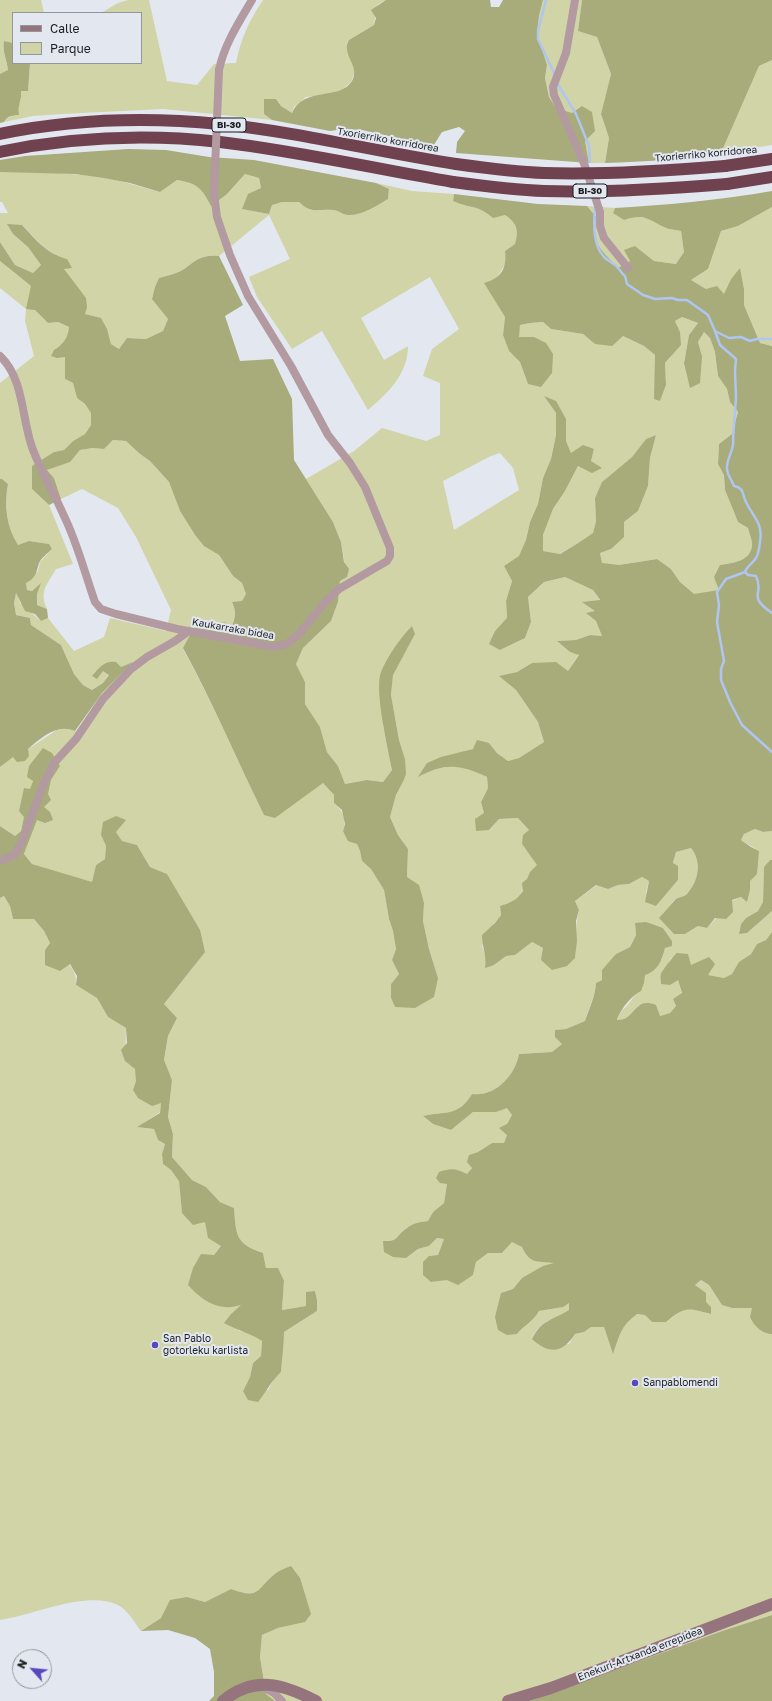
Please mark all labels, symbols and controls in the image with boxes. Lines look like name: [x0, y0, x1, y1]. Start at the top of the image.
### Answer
legend: [12, 12, 142, 64]
text: Calle: [50, 21, 79, 36]
text: Parque: [50, 41, 91, 56]
road number: BI-30: [212, 118, 246, 132]
street label: Txorierriko korridorea: [336, 125, 440, 155]
street label: Txorierriko korridorea: [654, 144, 758, 164]
road number: BI-30: [573, 184, 607, 198]
street label: Kaukarraka bidea: [191, 616, 275, 642]
place label: San Pablo gotorleku karlista: [163, 1333, 248, 1356]
marker: San Pablo gotorleku karlista: [150, 1340, 160, 1350]
place label: Sanpablomendi: [643, 1377, 718, 1389]
marker: Sanpablomendi: [630, 1378, 640, 1388]
street label: Enekuri-Artxanda errepidea: [576, 1625, 704, 1683]
north arrow: [12, 1649, 52, 1689]
text: N: [14, 1657, 29, 1670]

